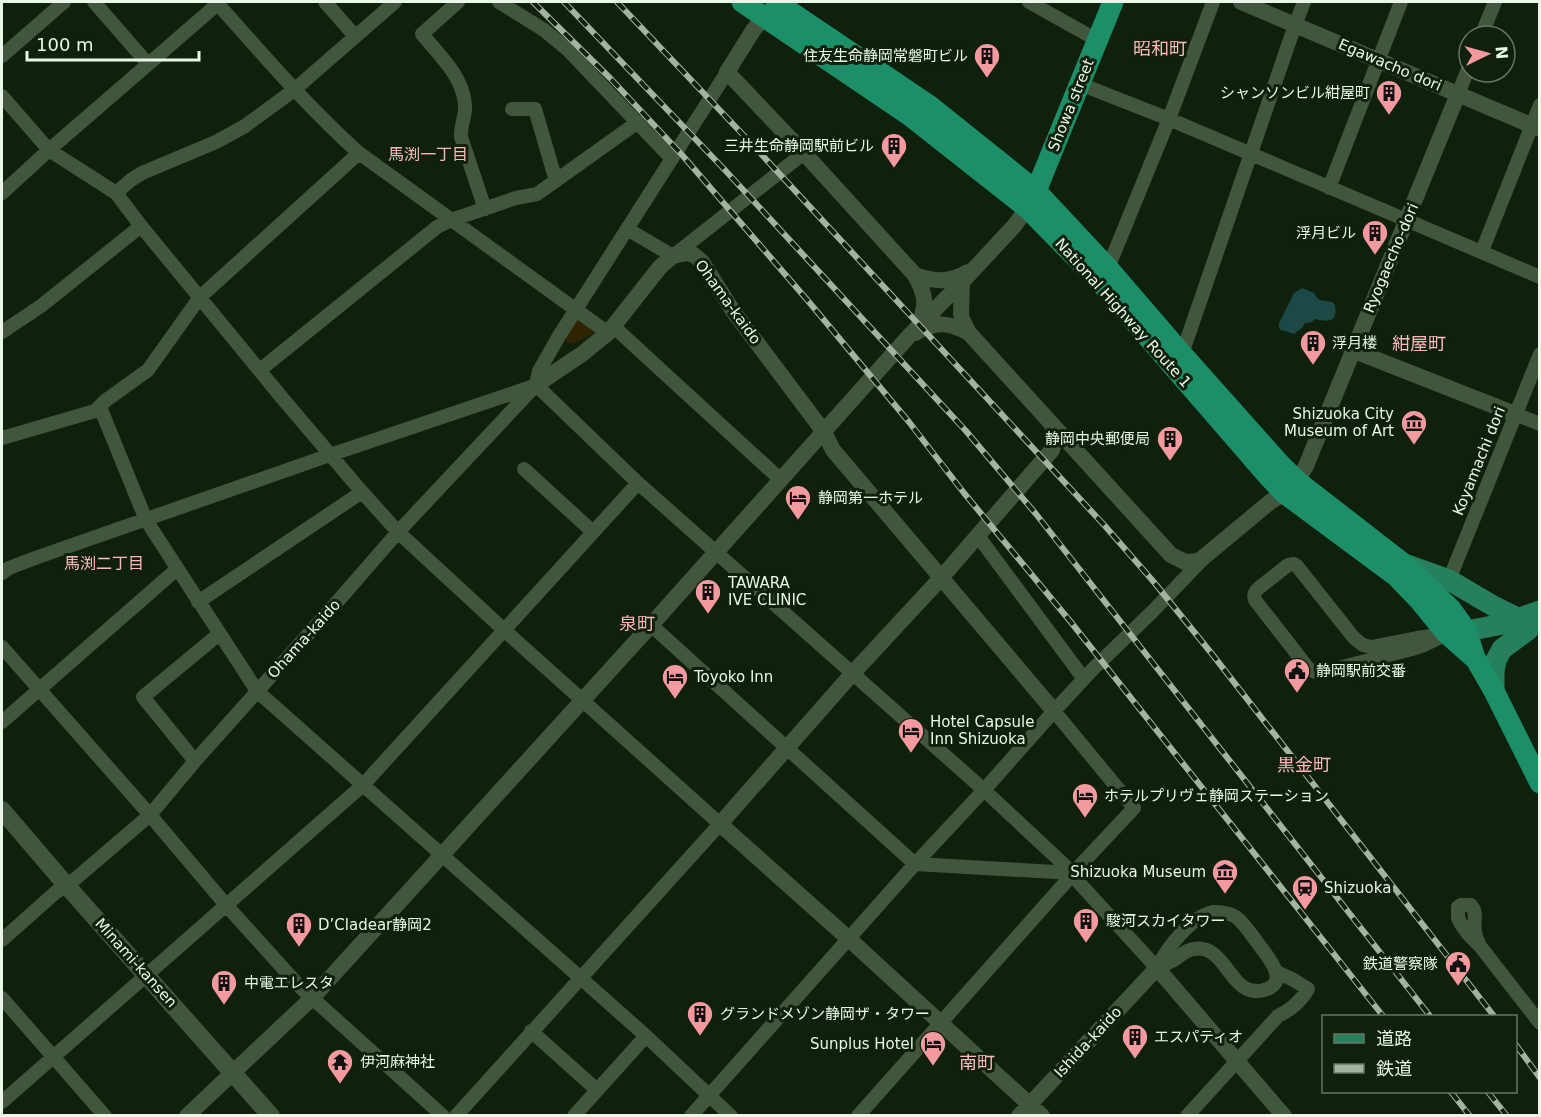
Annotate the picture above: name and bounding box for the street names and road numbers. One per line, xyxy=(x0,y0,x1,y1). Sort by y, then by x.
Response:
street label: Egawacho dori xyxy=(1336,35,1444,95)
street label: Showa street xyxy=(1044,56,1098,154)
street label: Ryogaecho-dori xyxy=(1360,201,1422,315)
street label: National Highway Route 1 xyxy=(1051,235,1195,391)
street label: Ohama-kaido xyxy=(691,256,765,348)
street label: Koyamachi dori xyxy=(1449,404,1509,518)
street label: Ohama-kaido xyxy=(264,596,344,682)
street label: Minami-kansen xyxy=(91,915,181,1011)
street label: Ishida-kaido xyxy=(1051,1003,1125,1081)

